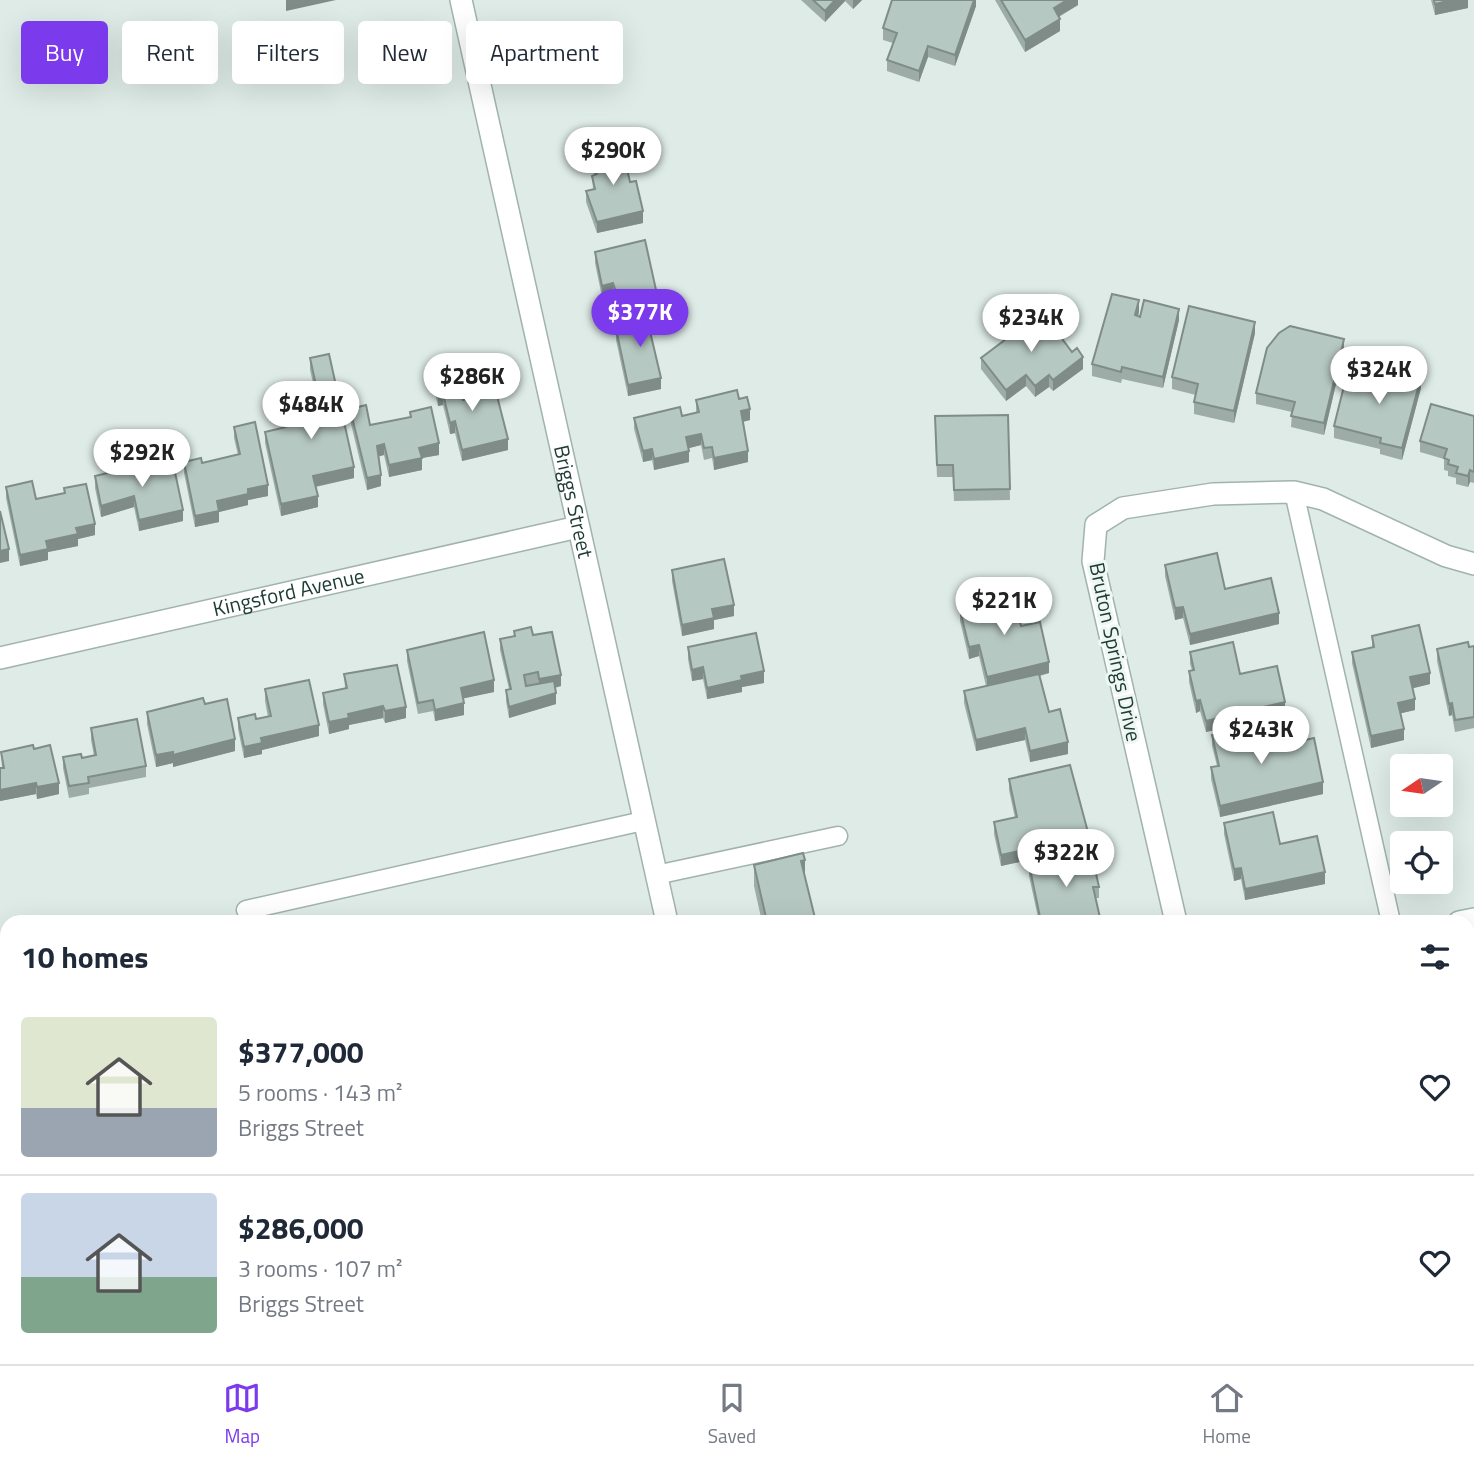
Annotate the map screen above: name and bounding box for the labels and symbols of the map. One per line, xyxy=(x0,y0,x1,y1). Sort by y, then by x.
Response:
pin: $290K xyxy=(564,128,662,187)
pin: $377K xyxy=(591,290,689,349)
pin: $234K xyxy=(982,294,1080,354)
pin: $324K xyxy=(1330,346,1428,406)
pin: $286K xyxy=(423,354,521,413)
pin: $484K xyxy=(262,382,360,441)
pin: $292K xyxy=(93,430,191,489)
street label: Briggs Street xyxy=(546,442,602,562)
street label: Kingsford Avenue xyxy=(209,559,367,624)
street label: Bruton Springs Drive xyxy=(1081,559,1151,744)
pin: $221K xyxy=(955,578,1053,637)
pin: $243K xyxy=(1212,706,1310,766)
north arrow xyxy=(1390,754,1452,817)
pin: $322K xyxy=(1017,830,1115,889)

